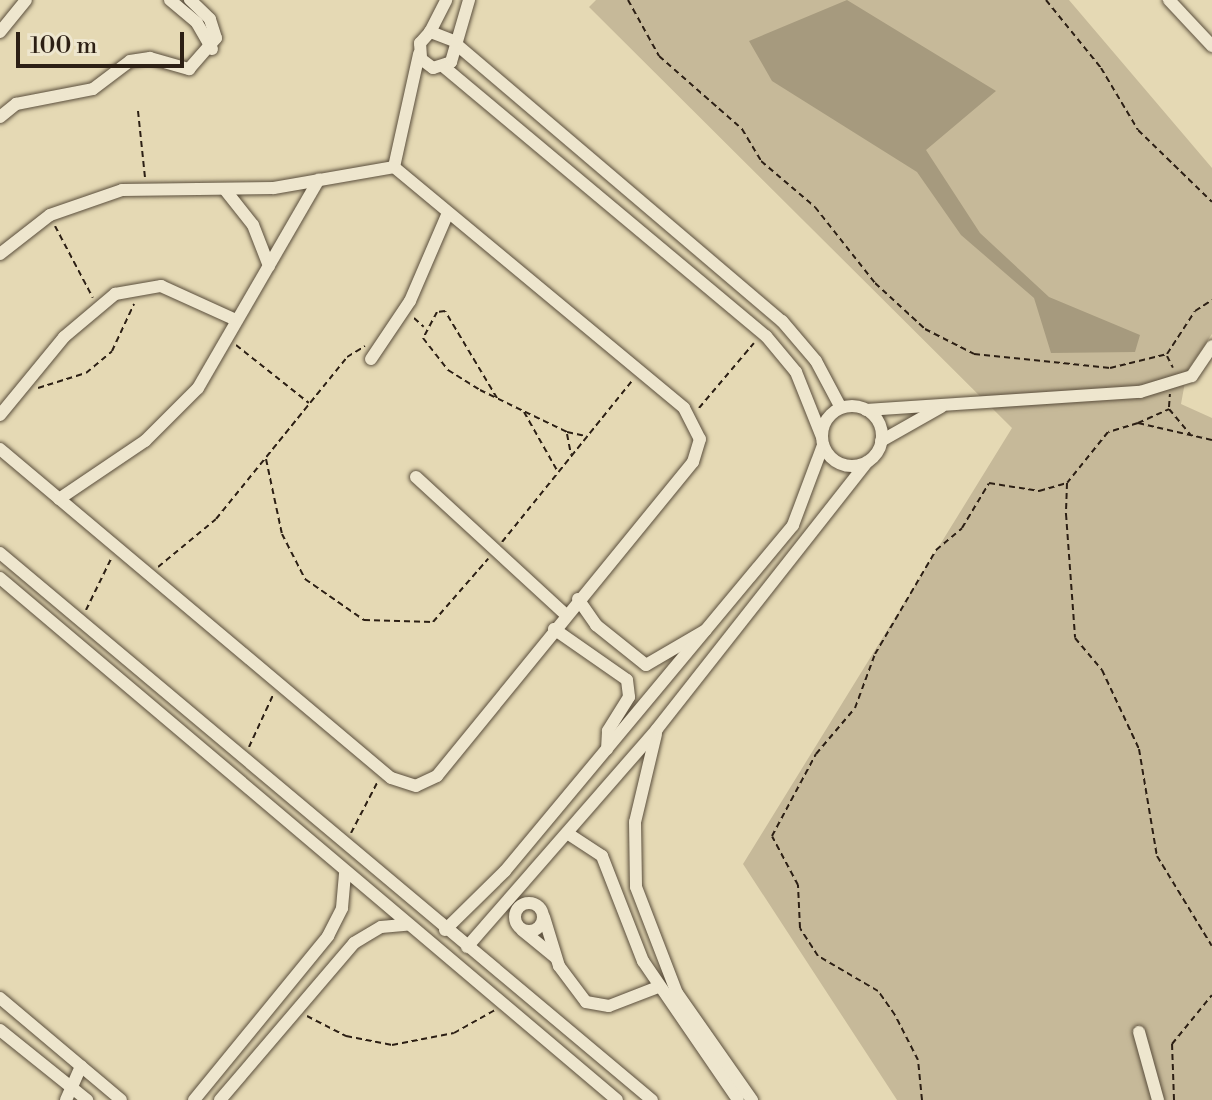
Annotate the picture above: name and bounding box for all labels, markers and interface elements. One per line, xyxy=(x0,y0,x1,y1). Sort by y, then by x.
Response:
scale bar xyxy=(20,16,188,66)
text: 100 m xyxy=(30,31,97,61)

